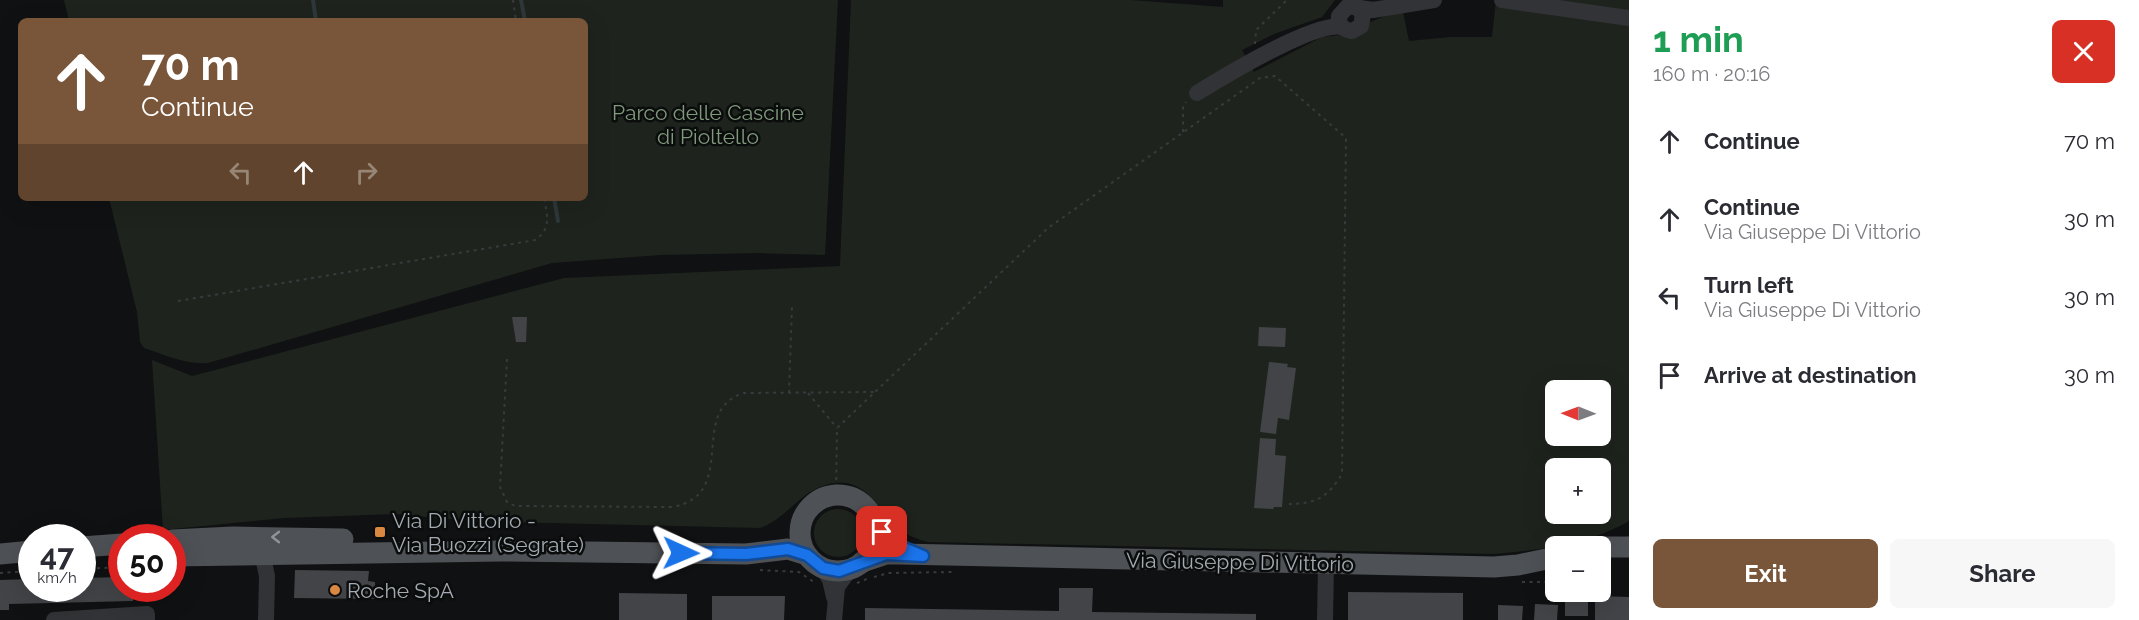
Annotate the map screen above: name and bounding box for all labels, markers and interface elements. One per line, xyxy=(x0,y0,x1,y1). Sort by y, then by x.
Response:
text: 1 min xyxy=(1653,18,1744,60)
button: close xyxy=(2052,20,2115,83)
text: 70 m xyxy=(141,41,240,90)
icon: ahead xyxy=(42,42,120,120)
text: 160 m · 20:16 xyxy=(1653,62,1770,86)
text: Continue xyxy=(141,91,254,122)
park label: Parco delle Cascine di Pioltello xyxy=(612,100,804,149)
icon: ahead xyxy=(1653,125,1686,158)
text: Continue xyxy=(1704,128,1800,154)
text: 70 m xyxy=(2064,128,2115,154)
icon: left xyxy=(224,156,257,189)
icon: ahead xyxy=(287,156,320,189)
icon: right xyxy=(350,156,383,189)
text: Continue xyxy=(1704,194,1800,220)
icon: ahead xyxy=(1653,203,1686,236)
text: 30 m xyxy=(2064,206,2115,232)
text: Via Giuseppe Di Vittorio xyxy=(1704,220,1921,244)
text: Turn left xyxy=(1704,272,1794,298)
icon: left xyxy=(1653,281,1686,314)
text: 30 m xyxy=(2064,284,2115,310)
text: Via Giuseppe Di Vittorio xyxy=(1704,298,1921,322)
icon: arrive xyxy=(1653,359,1686,392)
text: Arrive at destination xyxy=(1704,362,1917,388)
text: 30 m xyxy=(2064,362,2115,388)
north arrow xyxy=(1545,380,1611,446)
map controls xyxy=(1545,380,1611,602)
button: + xyxy=(1545,458,1611,524)
pin xyxy=(856,506,907,557)
place label: Via Di Vittorio - Via Buozzi (Segrate) xyxy=(392,508,584,557)
icon: arrive xyxy=(865,515,898,548)
position arrow xyxy=(649,521,713,585)
speed limit sign: 50 xyxy=(108,524,186,602)
marker: Via Di Vittorio - Via Buozzi (Segrate) xyxy=(373,525,387,539)
one-way arrow xyxy=(271,531,280,543)
button: − xyxy=(1545,536,1611,602)
text: 47 xyxy=(40,538,74,573)
button: Exit xyxy=(1653,539,1878,608)
button: Share xyxy=(1890,539,2115,608)
street label: Via Giuseppe Di Vittorio xyxy=(1126,548,1354,576)
text: km/h xyxy=(37,569,77,587)
place label: Roche SpA xyxy=(347,578,454,603)
marker: Roche SpA xyxy=(328,583,342,597)

